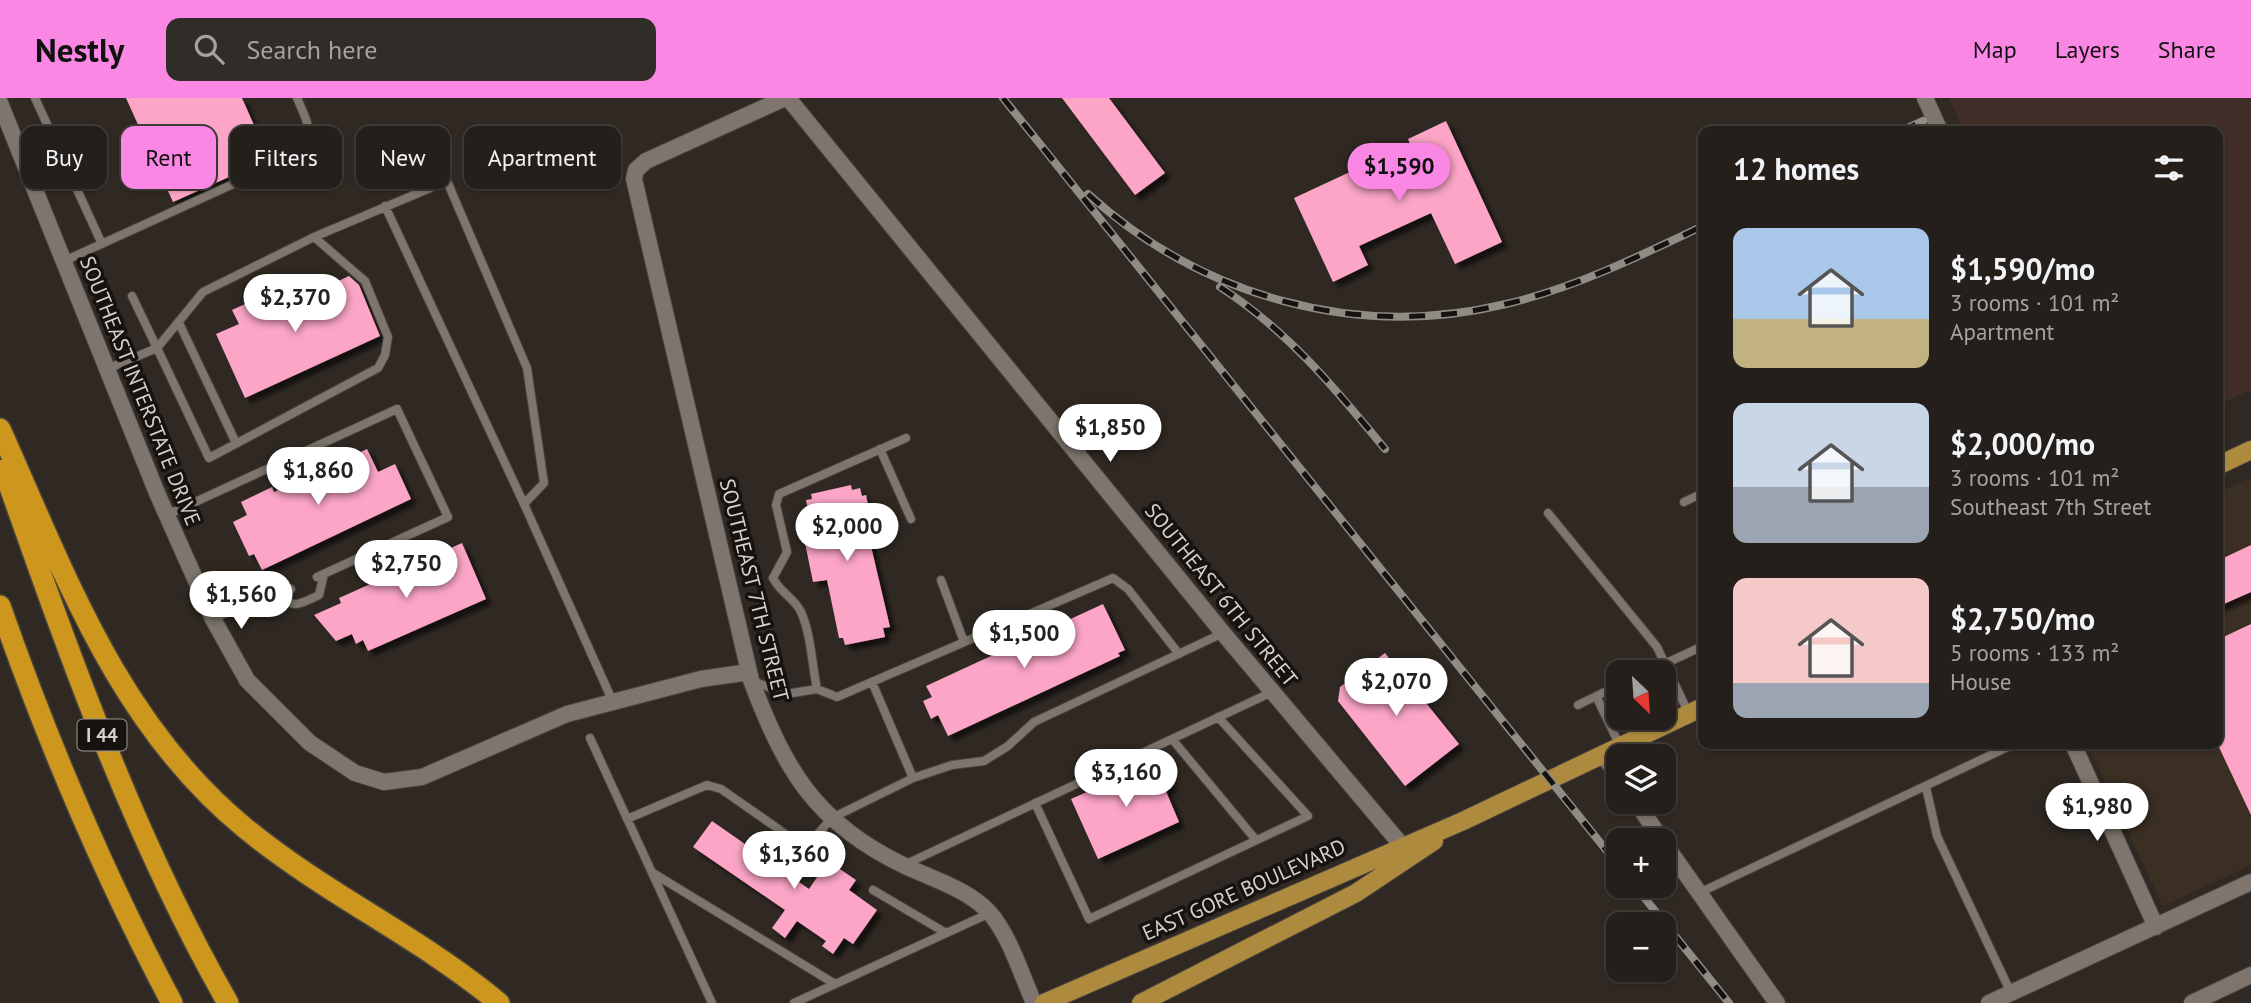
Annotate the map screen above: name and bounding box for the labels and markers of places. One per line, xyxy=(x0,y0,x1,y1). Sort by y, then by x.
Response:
pin: $1,590 xyxy=(1342,144,1456,203)
pin: $2,370 xyxy=(238,274,352,334)
pin: $1,850 xyxy=(1053,404,1167,464)
pin: $1,860 xyxy=(261,448,375,507)
pin: $2,000 xyxy=(790,504,904,563)
pin: $2,750 xyxy=(349,540,463,600)
pin: $1,560 xyxy=(184,572,298,631)
pin: $1,500 xyxy=(967,610,1081,670)
pin: $2,070 xyxy=(1339,658,1453,718)
pin: $3,160 xyxy=(1069,750,1183,809)
pin: $1,980 xyxy=(2040,784,2154,843)
pin: $1,360 xyxy=(737,832,851,891)

